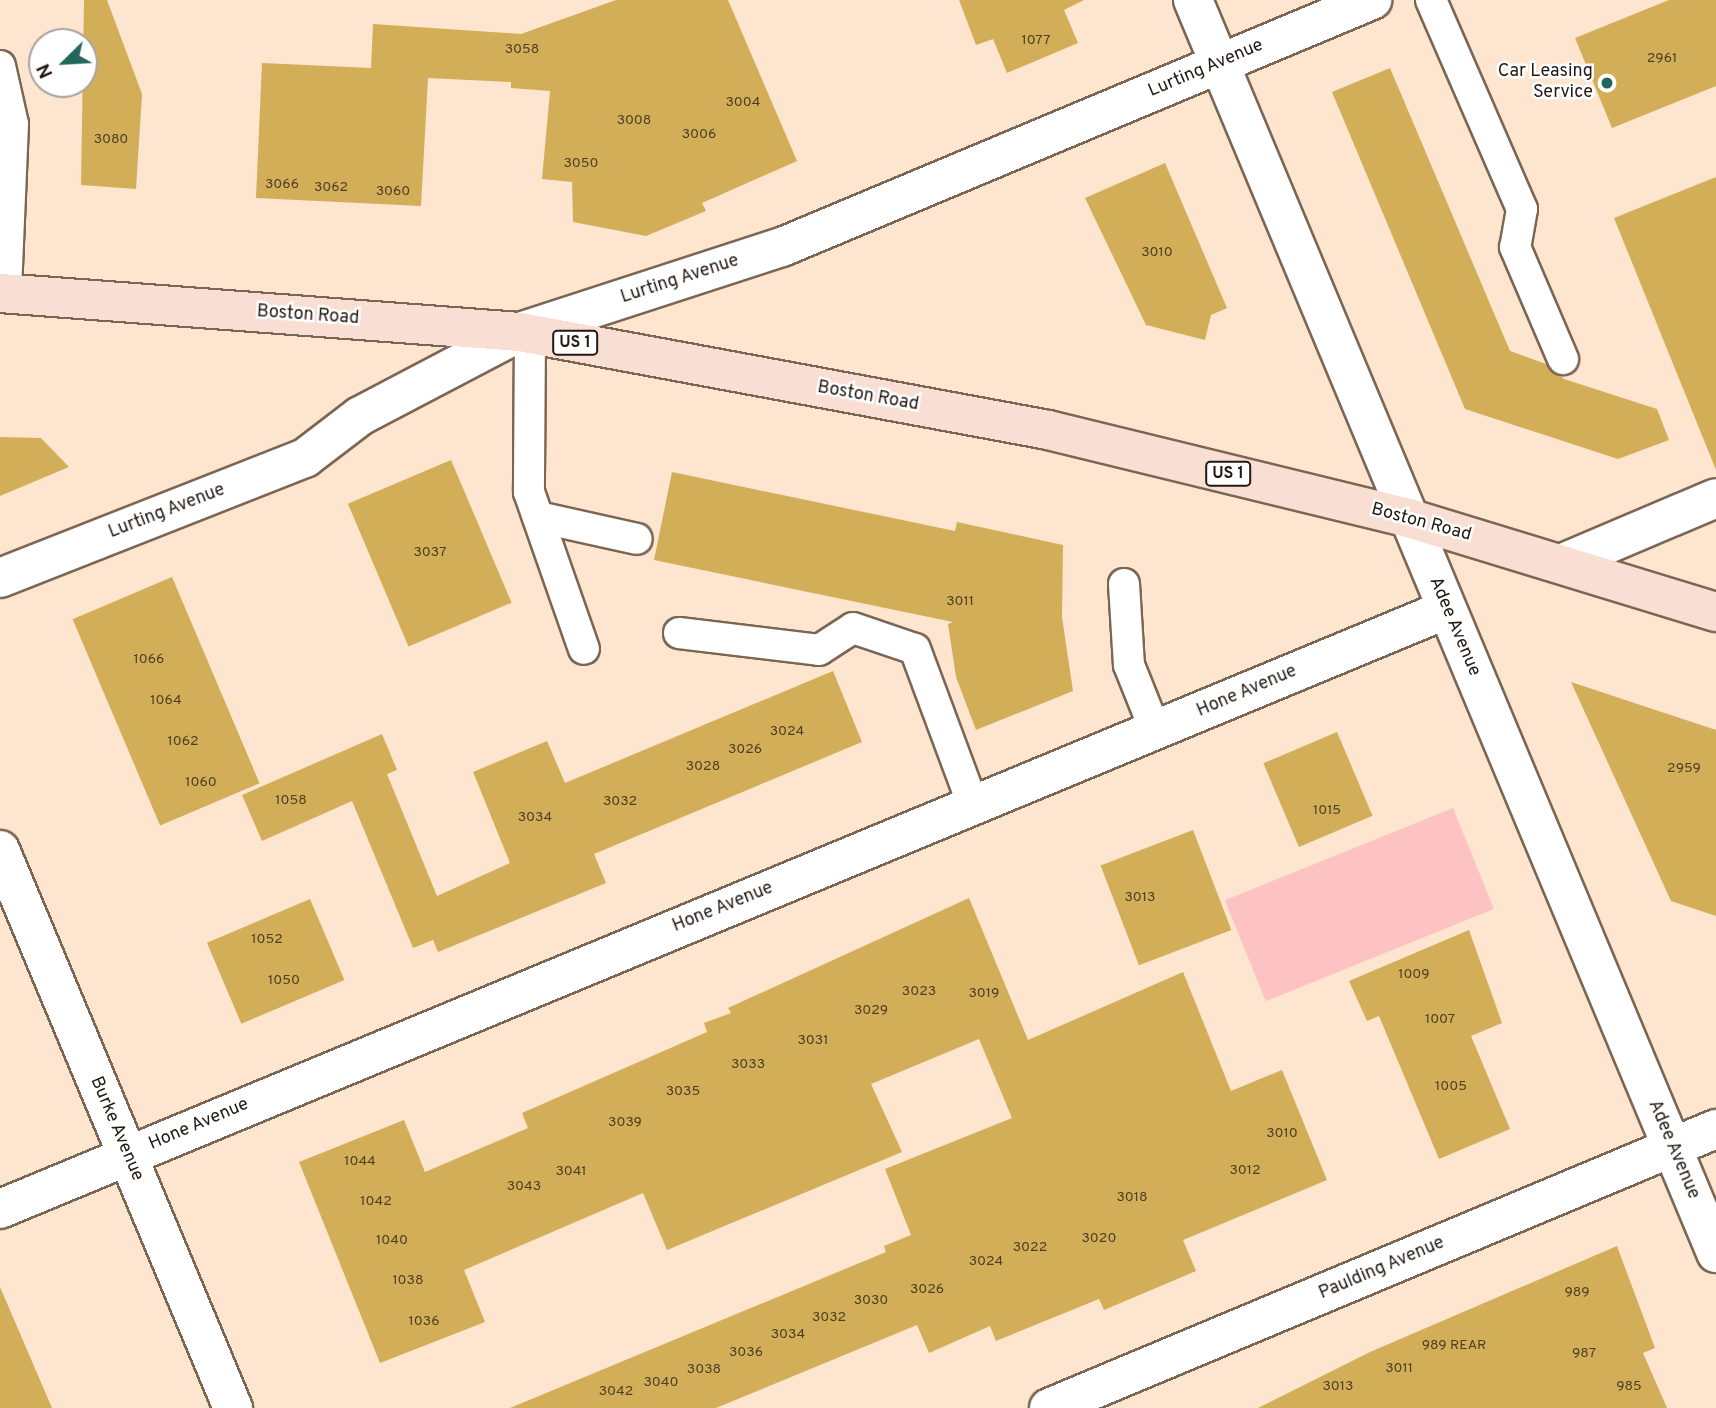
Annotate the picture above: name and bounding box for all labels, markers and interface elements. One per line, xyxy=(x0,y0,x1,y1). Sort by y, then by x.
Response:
north arrow xyxy=(28,28,98,98)
house number: 1077 xyxy=(1022,33,1050,49)
street label: Lurting Avenue xyxy=(1145,35,1267,103)
house number: 3058 xyxy=(505,42,539,58)
house number: 2961 xyxy=(1647,51,1677,67)
text: N xyxy=(32,60,59,82)
place label: Car Leasing Service xyxy=(1498,62,1593,104)
marker: Car Leasing Service xyxy=(1599,75,1615,91)
house number: 3004 xyxy=(726,95,760,111)
house number: 3008 xyxy=(617,113,651,129)
house number: 3006 xyxy=(682,127,716,143)
house number: 3080 xyxy=(94,132,128,148)
house number: 3050 xyxy=(564,156,598,172)
house number: 3066 xyxy=(265,177,299,193)
house number: 3062 xyxy=(314,180,348,196)
house number: 3060 xyxy=(376,184,410,200)
house number: 3010 xyxy=(1141,245,1173,261)
street label: Lurting Avenue xyxy=(618,251,742,309)
street label: Boston Road xyxy=(256,302,360,330)
road number: US 1 xyxy=(550,330,600,356)
street label: Boston Road xyxy=(816,377,920,417)
road number: US 1 xyxy=(1204,461,1252,486)
street label: Lurting Avenue xyxy=(105,480,229,544)
street label: Boston Road xyxy=(1369,499,1473,547)
house number: 3037 xyxy=(414,545,446,561)
street label: Adee Avenue xyxy=(1423,574,1485,680)
house number: 3011 xyxy=(946,594,974,610)
house number: 1066 xyxy=(134,652,164,668)
street label: Hone Avenue xyxy=(1193,661,1301,723)
house number: 1064 xyxy=(150,693,182,709)
house number: 3024 xyxy=(770,724,804,740)
house number: 1062 xyxy=(167,734,199,750)
house number: 3026 xyxy=(728,742,762,758)
house number: 3028 xyxy=(686,759,720,775)
house number: 2959 xyxy=(1667,761,1701,777)
house number: 1060 xyxy=(185,775,217,791)
house number: 1058 xyxy=(275,793,307,809)
house number: 3032 xyxy=(603,794,637,810)
house number: 1015 xyxy=(1313,803,1341,819)
house number: 3034 xyxy=(518,810,552,826)
street label: Hone Avenue xyxy=(669,878,777,938)
house number: 3013 xyxy=(1125,890,1155,906)
house number: 1052 xyxy=(251,932,283,948)
house number: 1009 xyxy=(1398,967,1430,983)
house number: 1050 xyxy=(268,973,300,989)
house number: 3023 xyxy=(902,984,936,1000)
house number: 3019 xyxy=(969,986,999,1002)
house number: 3029 xyxy=(854,1003,888,1019)
house number: 1007 xyxy=(1425,1012,1455,1028)
house number: 3031 xyxy=(798,1033,828,1049)
house number: 3033 xyxy=(731,1057,765,1073)
street label: Burke Avenue xyxy=(84,1073,148,1185)
house number: 1005 xyxy=(1435,1079,1467,1095)
house number: 3035 xyxy=(666,1084,700,1100)
street label: Hone Avenue xyxy=(145,1094,253,1156)
street label: Adee Avenue xyxy=(1642,1097,1704,1203)
house number: 3039 xyxy=(608,1115,642,1131)
house number: 3010 xyxy=(1266,1126,1298,1142)
house number: 1044 xyxy=(344,1154,376,1170)
house number: 3012 xyxy=(1229,1163,1261,1179)
house number: 3041 xyxy=(555,1164,587,1180)
house number: 3043 xyxy=(507,1179,541,1195)
house number: 3018 xyxy=(1116,1190,1148,1206)
house number: 1042 xyxy=(360,1194,392,1210)
house number: 3020 xyxy=(1082,1231,1116,1247)
house number: 1040 xyxy=(376,1233,408,1249)
street label: Paulding Avenue xyxy=(1316,1233,1448,1305)
house number: 3022 xyxy=(1013,1240,1047,1256)
house number: 3024 xyxy=(969,1254,1003,1270)
house number: 1038 xyxy=(392,1273,424,1289)
house number: 3026 xyxy=(910,1282,944,1298)
house number: 989 xyxy=(1565,1285,1589,1301)
house number: 3030 xyxy=(854,1293,888,1309)
house number: 3032 xyxy=(812,1310,846,1326)
house number: 1036 xyxy=(409,1314,439,1330)
house number: 3034 xyxy=(771,1327,805,1343)
house number: 989 REAR xyxy=(1422,1338,1486,1354)
house number: 3036 xyxy=(729,1345,763,1361)
house number: 987 xyxy=(1572,1346,1596,1362)
house number: 3011 xyxy=(1385,1361,1413,1377)
house number: 3038 xyxy=(687,1362,721,1378)
house number: 3040 xyxy=(644,1375,678,1391)
house number: 3013 xyxy=(1323,1379,1353,1395)
house number: 985 xyxy=(1616,1379,1642,1395)
house number: 3042 xyxy=(599,1384,633,1400)

